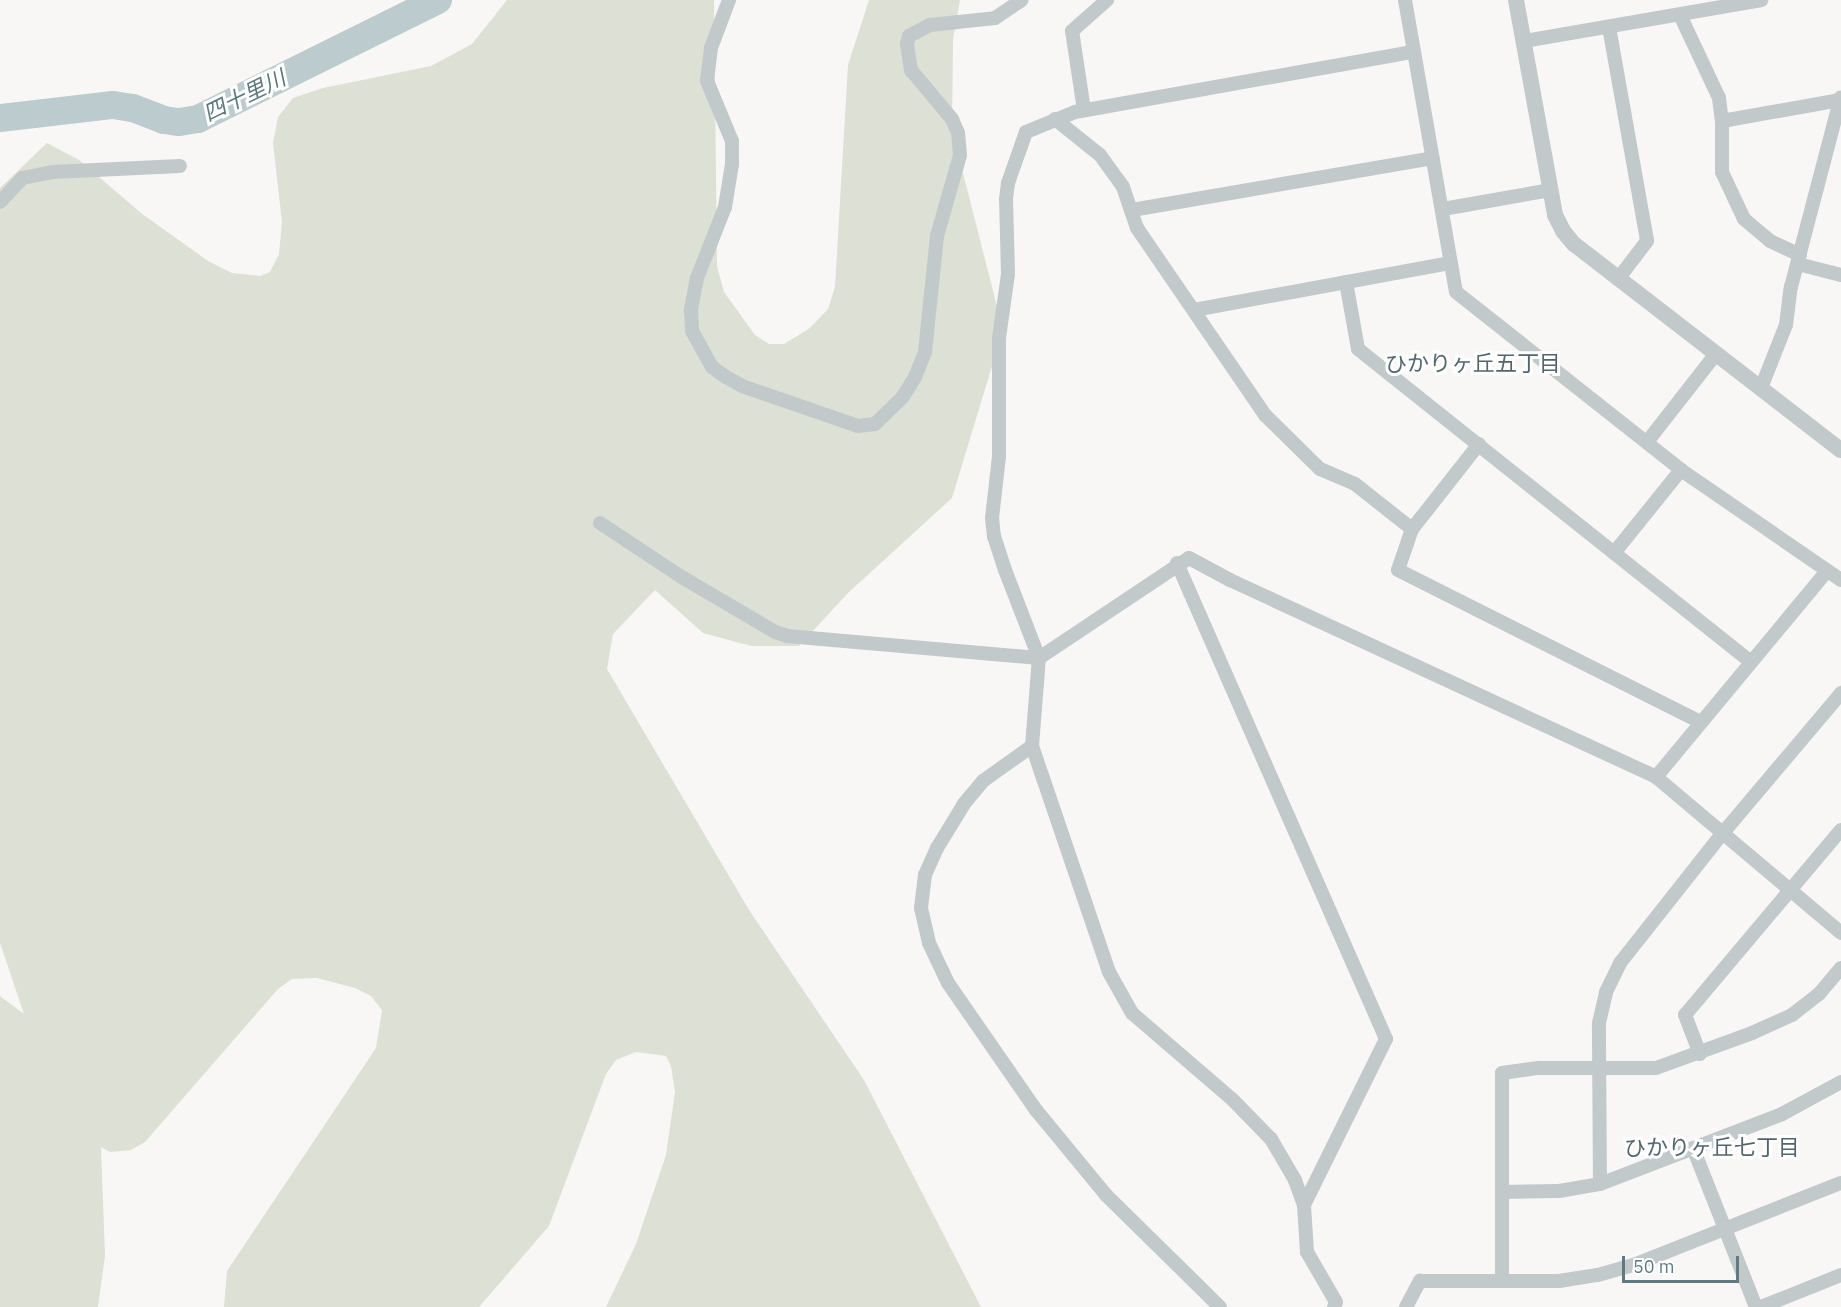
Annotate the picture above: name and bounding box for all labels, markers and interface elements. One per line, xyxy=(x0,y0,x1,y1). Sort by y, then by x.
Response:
water label: 四十里川 xyxy=(199,64,289,126)
district label: ひかりヶ丘五丁目 xyxy=(1385,350,1561,376)
district label: ひかりヶ丘七丁目 xyxy=(1624,1134,1800,1160)
scale bar xyxy=(1625,1244,1742,1282)
text: 50 m xyxy=(1633,1255,1675,1278)

